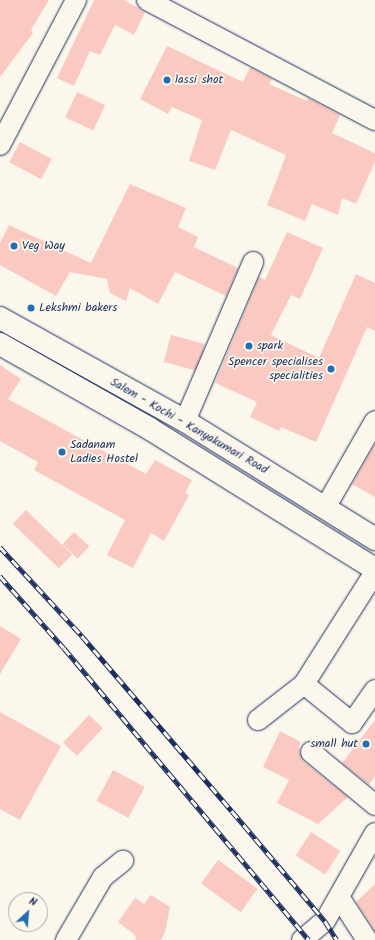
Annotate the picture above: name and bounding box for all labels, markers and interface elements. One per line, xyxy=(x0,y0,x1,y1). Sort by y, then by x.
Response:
place label: lassi shot xyxy=(175,73,223,87)
marker: lassi shot xyxy=(162,75,172,85)
place label: Veg Way xyxy=(22,239,65,253)
marker: Veg Way xyxy=(9,241,19,251)
place label: Lekshmi bakers xyxy=(39,301,117,315)
marker: Lekshmi bakers xyxy=(26,303,36,313)
place label: spark xyxy=(257,339,283,353)
marker: spark xyxy=(244,341,254,351)
place label: Spencer specialises specialities xyxy=(228,355,323,383)
marker: Spencer specialises specialities xyxy=(326,364,336,374)
street label: Salem - Kochi - Kanyakumari Road xyxy=(107,375,271,477)
place label: Sadanam Ladies Hostel xyxy=(70,438,138,466)
marker: Sadanam Ladies Hostel xyxy=(57,447,67,457)
place label: small hut xyxy=(310,737,358,751)
marker: small hut xyxy=(361,739,371,749)
north arrow xyxy=(8,892,48,932)
text: N xyxy=(26,892,40,912)

